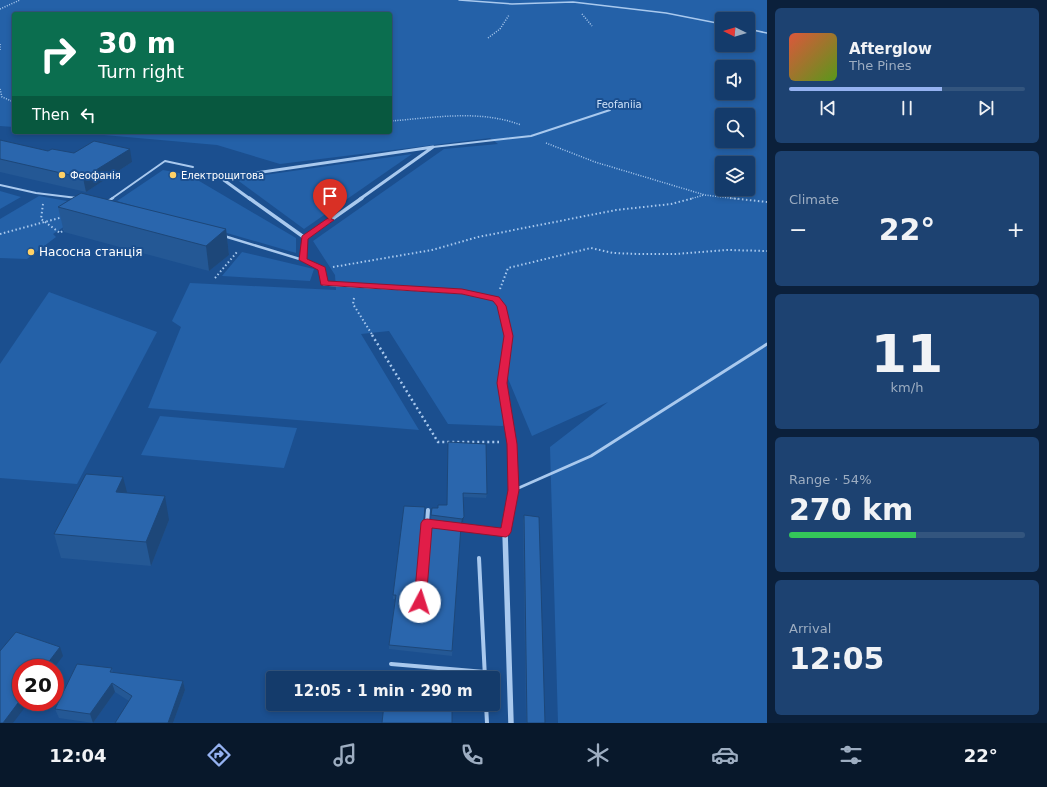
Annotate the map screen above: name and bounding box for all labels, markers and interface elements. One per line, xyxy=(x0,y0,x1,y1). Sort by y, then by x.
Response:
north arrow xyxy=(715,12,755,52)
map controls xyxy=(715,12,755,196)
text: 30 m xyxy=(98,27,176,60)
icon: right xyxy=(32,28,84,80)
text: Afterglow xyxy=(849,40,932,58)
text: The Pines xyxy=(849,58,912,73)
button: sound xyxy=(715,60,755,100)
text: Turn right xyxy=(98,61,184,82)
icon: previous xyxy=(817,97,839,119)
icon: pause xyxy=(896,97,918,119)
icon: next xyxy=(975,97,997,119)
park label: Feofaniia xyxy=(596,99,642,110)
icon: left xyxy=(77,104,99,126)
text: Then xyxy=(32,106,69,124)
button: search xyxy=(715,108,755,148)
button: layers xyxy=(715,156,755,196)
marker: Феофанія xyxy=(57,170,67,180)
place label: Феофанія xyxy=(70,170,121,181)
marker: Електрощитова xyxy=(168,170,178,180)
place label: Електрощитова xyxy=(181,170,264,181)
pin xyxy=(313,179,347,220)
icon: arrive xyxy=(319,185,341,207)
text: Climate xyxy=(789,192,839,207)
text: 22° xyxy=(879,212,935,247)
text: − xyxy=(789,217,807,242)
text: + xyxy=(1007,217,1025,242)
place label: Насосна станція xyxy=(39,245,142,259)
marker: Насосна станція xyxy=(26,247,36,257)
text: 11 xyxy=(871,324,943,384)
text: km/h xyxy=(891,380,923,395)
text: Range · 54% xyxy=(789,472,872,487)
text: 270 km xyxy=(789,492,913,527)
position arrow xyxy=(399,581,441,623)
text: Arrival xyxy=(789,621,831,636)
text: 12:05 xyxy=(789,641,885,676)
speed limit sign: 20 xyxy=(12,659,64,711)
text: 12:05 · 1 min · 290 m xyxy=(293,682,473,700)
icon: directions xyxy=(205,741,233,769)
icon: music xyxy=(331,741,359,769)
icon: phone xyxy=(458,741,486,769)
icon: climate xyxy=(584,741,612,769)
icon: car xyxy=(711,741,739,769)
icon: filters xyxy=(837,741,865,769)
text: 12:04 xyxy=(49,745,107,766)
text: 22° xyxy=(964,745,998,766)

